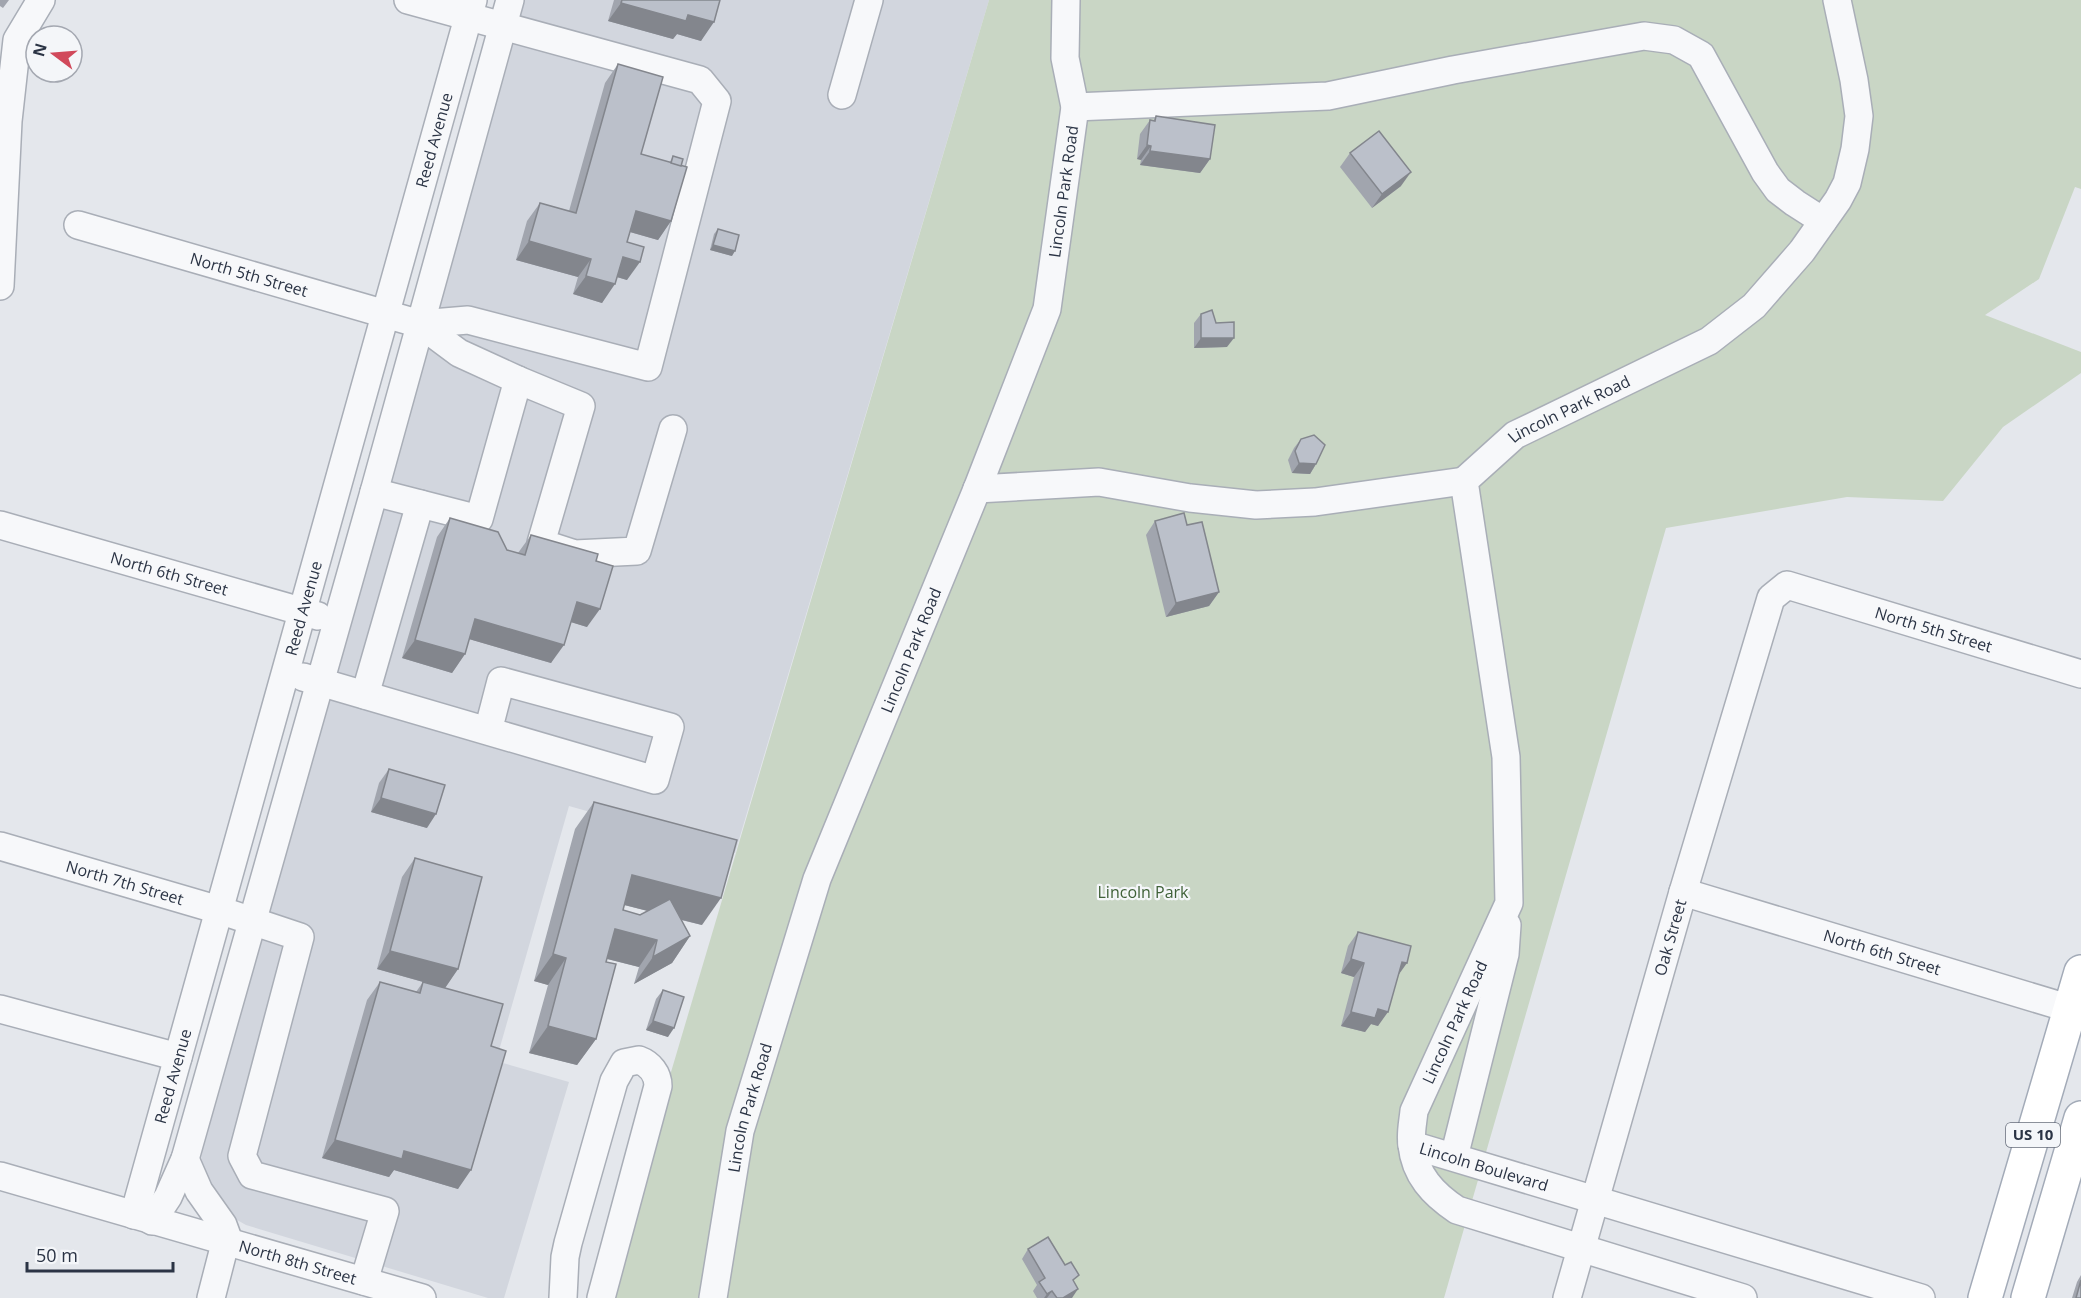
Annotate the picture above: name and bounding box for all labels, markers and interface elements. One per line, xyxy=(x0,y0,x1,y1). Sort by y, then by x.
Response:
north arrow xyxy=(24,24,84,84)
text: N xyxy=(27,41,52,59)
street label: Reed Avenue xyxy=(410,90,458,190)
street label: Lincoln Park Road xyxy=(1043,124,1083,259)
street label: North 5th Street xyxy=(188,247,311,302)
street label: Lincoln Park Road xyxy=(1503,370,1634,448)
street label: North 6th Street xyxy=(108,546,231,601)
street label: Reed Avenue xyxy=(280,558,327,658)
street label: Lincoln Park Road xyxy=(875,584,946,716)
street label: North 5th Street xyxy=(1872,601,1995,658)
street label: North 7th Street xyxy=(63,855,186,910)
park label: Lincoln Park xyxy=(1098,881,1189,903)
street label: Oak Street xyxy=(1649,896,1691,978)
street label: North 6th Street xyxy=(1821,924,1944,980)
street label: Lincoln Park Road xyxy=(1417,957,1492,1087)
street label: Reed Avenue xyxy=(149,1026,196,1126)
street label: Lincoln Park Road xyxy=(722,1040,777,1174)
road number: US 10 xyxy=(2006,1123,2060,1147)
street label: Lincoln Boulevard xyxy=(1417,1137,1551,1196)
scale bar xyxy=(27,1235,172,1273)
street label: North 8th Street xyxy=(236,1235,359,1290)
text: 50 m xyxy=(36,1243,78,1267)

